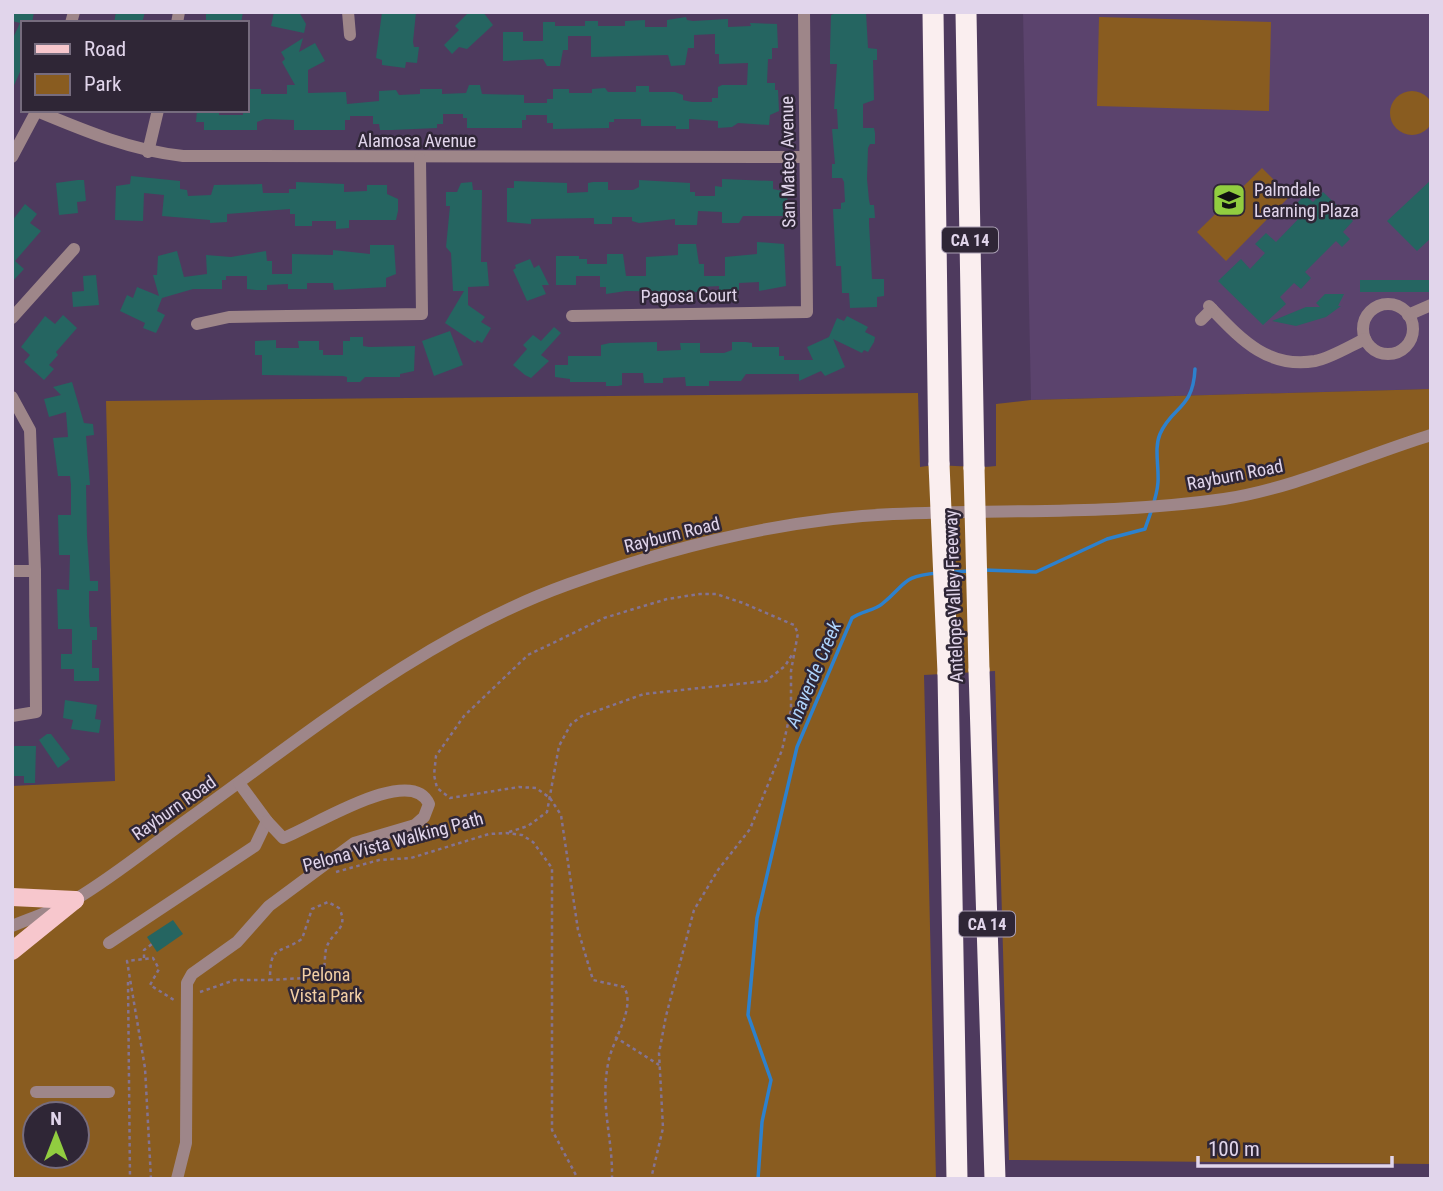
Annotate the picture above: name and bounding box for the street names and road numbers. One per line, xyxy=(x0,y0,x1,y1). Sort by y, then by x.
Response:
street label: San Mateo Avenue xyxy=(776,96,799,228)
street label: Alamosa Avenue xyxy=(358,130,476,151)
road number: CA 14 xyxy=(942,228,998,252)
street label: Pagosa Court xyxy=(641,284,737,307)
street label: Rayburn Road xyxy=(1185,455,1285,494)
street label: Antelope Valley Freeway xyxy=(940,509,967,682)
street label: Rayburn Road xyxy=(622,513,722,557)
street label: Rayburn Road xyxy=(128,771,220,844)
street label: Pelona Vista Walking Path xyxy=(300,807,485,876)
road number: CA 14 xyxy=(959,912,1015,936)

